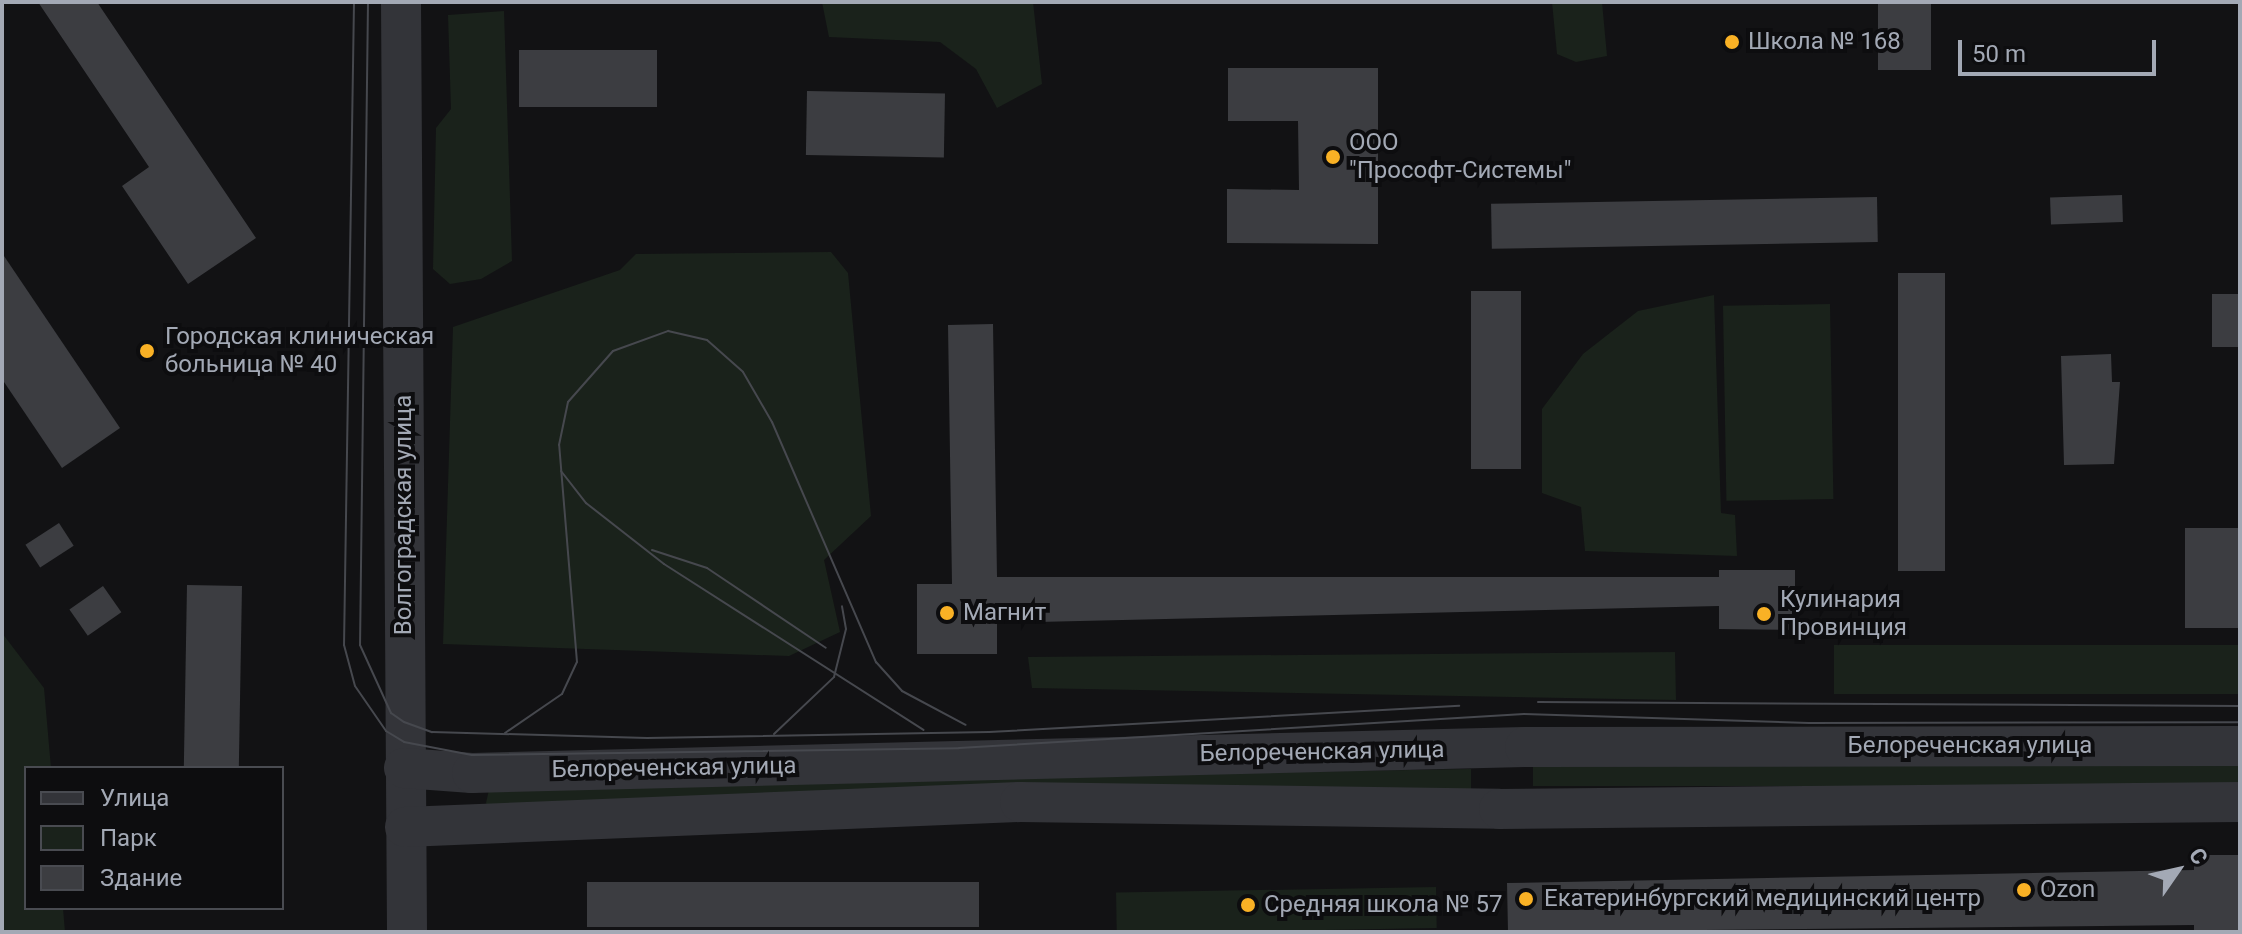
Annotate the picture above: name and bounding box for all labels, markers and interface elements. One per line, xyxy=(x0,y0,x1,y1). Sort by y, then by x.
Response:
scale bar xyxy=(1962,24,2160,74)
place label: Школа № 168 xyxy=(1748,28,1901,56)
marker: Школа № 168 xyxy=(1723,33,1741,51)
text: 50 m xyxy=(1972,40,2026,68)
place label: ООО "Прософт-Системы" xyxy=(1349,129,1571,185)
marker: ООО "Прософт-Системы" xyxy=(1324,148,1342,166)
place label: Городская клиническая больница № 40 xyxy=(165,323,434,379)
marker: Городская клиническая больница № 40 xyxy=(136,340,158,362)
street label: Волгоградская улица xyxy=(390,395,418,635)
place label: Кулинария Провинция xyxy=(1780,586,1907,642)
place label: Магнит xyxy=(963,599,1046,627)
marker: Магнит xyxy=(938,604,956,622)
marker: Кулинария Провинция xyxy=(1755,605,1773,623)
street label: Белореченская улица xyxy=(1848,732,2092,760)
street label: Белореченская улица xyxy=(1199,735,1445,769)
street label: Белореченская улица xyxy=(551,751,797,785)
legend xyxy=(24,766,284,910)
text: Улица xyxy=(100,784,169,812)
text: Парк xyxy=(100,824,157,852)
north arrow xyxy=(2138,830,2218,910)
text: С xyxy=(2184,843,2213,869)
text: Здание xyxy=(100,864,182,892)
place label: Ozon xyxy=(2040,876,2095,904)
marker: Ozon xyxy=(2015,881,2033,899)
place label: Екатеринбургский медицинский центр xyxy=(1544,885,1981,913)
marker: Екатеринбургский медицинский центр xyxy=(1515,888,1537,910)
place label: Средняя школа № 57 xyxy=(1264,891,1503,919)
marker: Средняя школа № 57 xyxy=(1239,896,1257,914)

